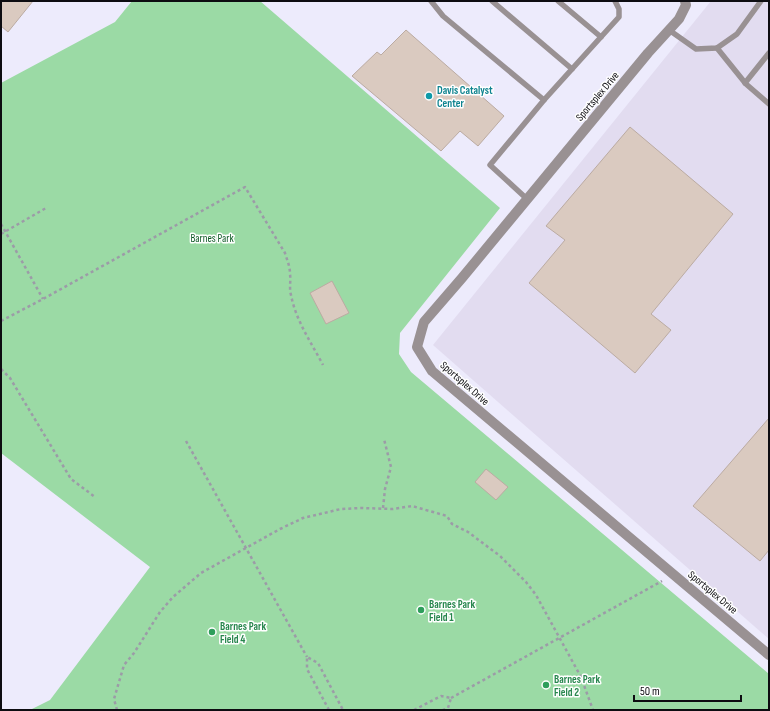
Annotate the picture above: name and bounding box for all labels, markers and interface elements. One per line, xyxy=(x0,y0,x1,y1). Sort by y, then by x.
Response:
street label: Sportsplex Drive xyxy=(573,69,622,124)
place label: Davis Catalyst Center xyxy=(437,84,493,110)
marker: Davis Catalyst Center xyxy=(424,91,434,101)
park label: Barnes Park xyxy=(190,232,234,245)
street label: Sportsplex Drive xyxy=(438,359,492,408)
street label: Sportsplex Drive xyxy=(685,568,740,617)
place label: Barnes Park Field 1 xyxy=(429,598,475,624)
marker: Barnes Park Field 1 xyxy=(416,605,426,615)
place label: Barnes Park Field 4 xyxy=(220,620,266,646)
marker: Barnes Park Field 4 xyxy=(207,627,217,637)
place label: Barnes Park Field 2 xyxy=(554,673,600,699)
scale bar xyxy=(634,677,741,703)
marker: Barnes Park Field 2 xyxy=(541,680,551,690)
text: 50 m xyxy=(640,684,660,699)

